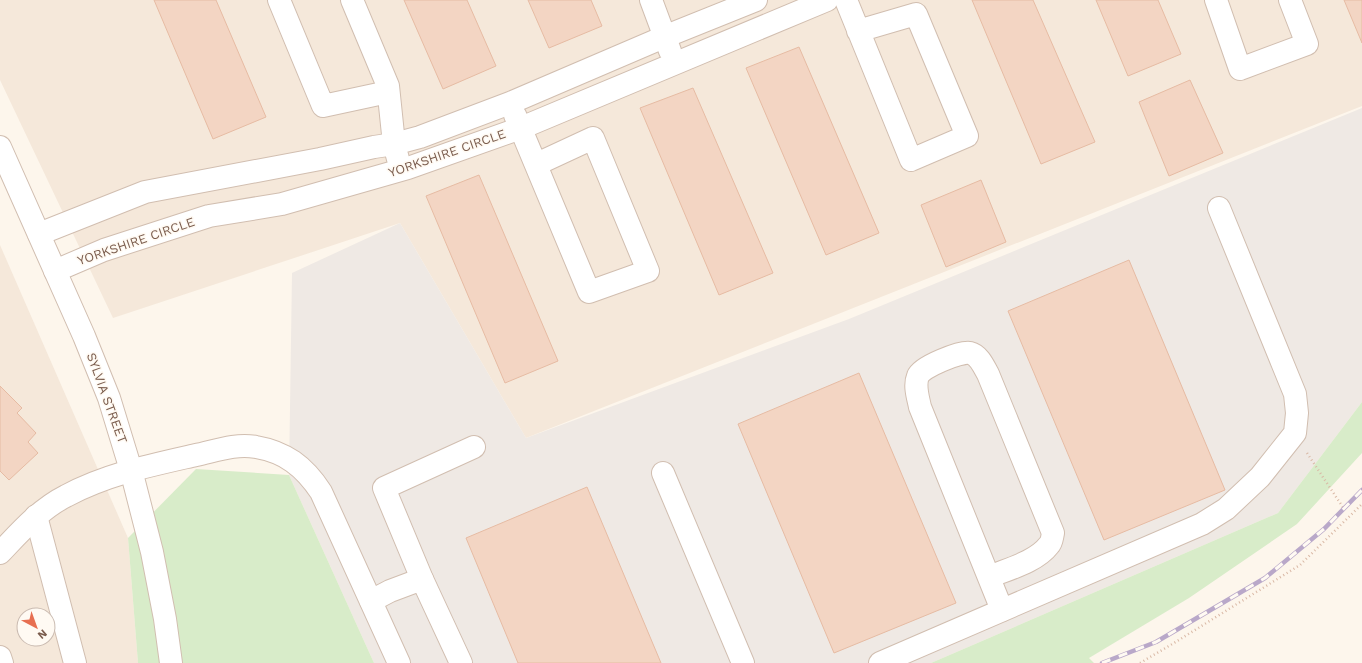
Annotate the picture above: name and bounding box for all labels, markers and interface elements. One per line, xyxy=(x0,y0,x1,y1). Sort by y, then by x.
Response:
street label: YORKSHIRE CIRCLE xyxy=(386,126,508,180)
street label: YORKSHIRE CIRCLE xyxy=(75,214,197,268)
street label: SYLVIA STREET xyxy=(84,351,130,446)
north arrow xyxy=(16,607,56,647)
text: N xyxy=(35,627,50,642)

